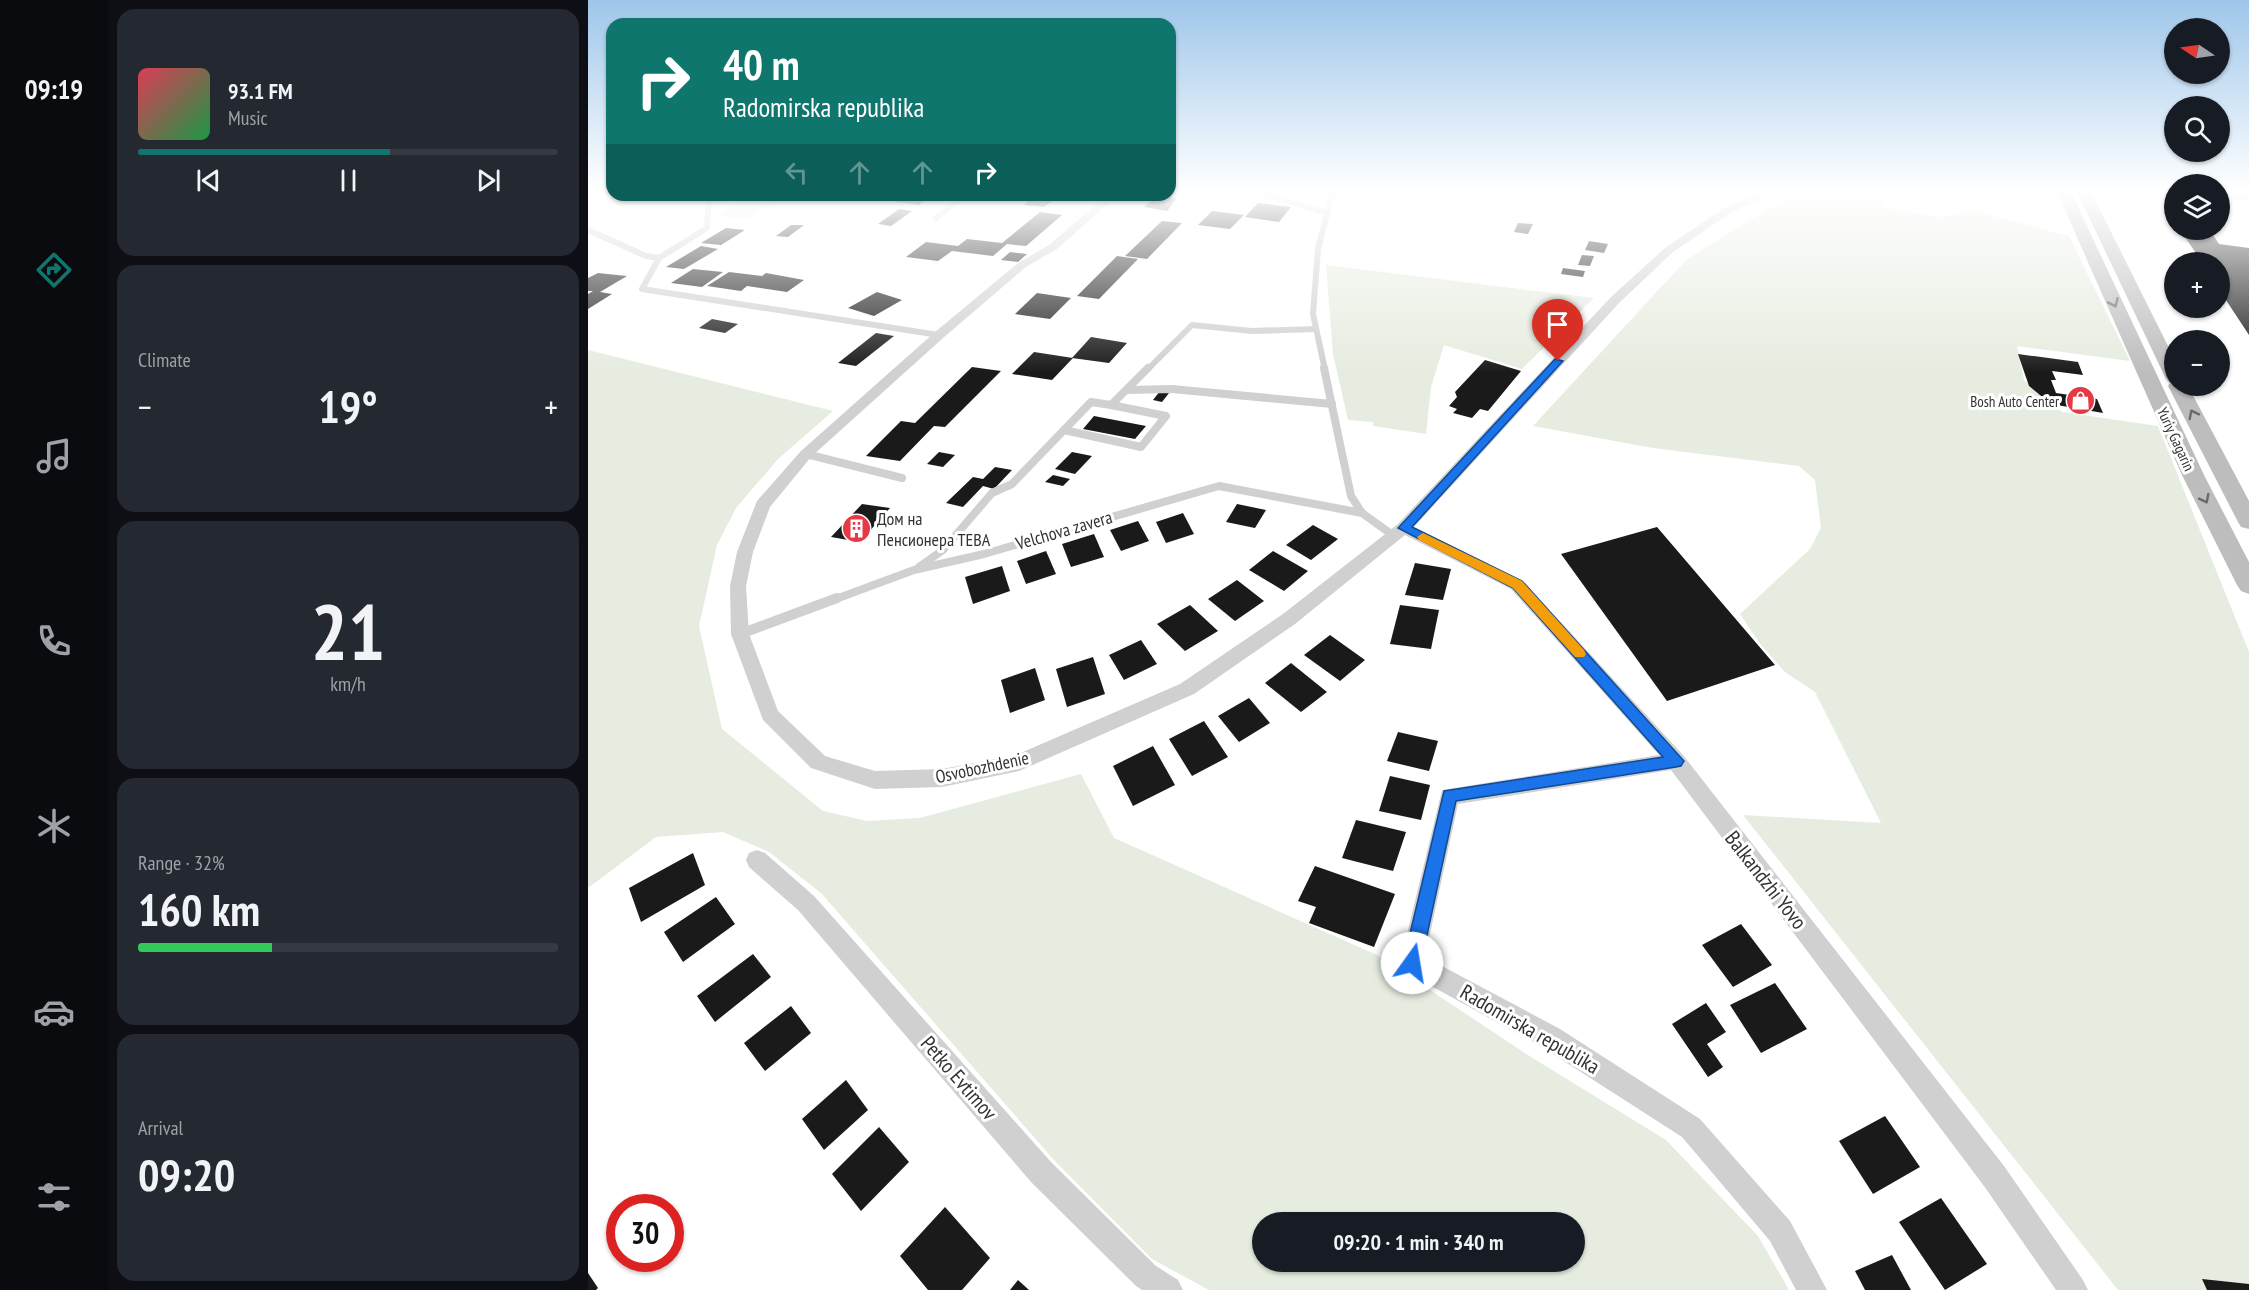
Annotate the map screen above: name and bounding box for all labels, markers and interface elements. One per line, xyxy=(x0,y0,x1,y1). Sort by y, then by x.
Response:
north arrow xyxy=(2164,18,2230,84)
map controls xyxy=(2164,18,2230,396)
text: 40 m xyxy=(723,37,800,92)
icon: right xyxy=(624,42,702,120)
text: 09:19 xyxy=(25,72,83,106)
text: 93.1 FM xyxy=(228,77,293,105)
text: Radomirska republika xyxy=(723,90,924,124)
button: search xyxy=(2164,96,2230,162)
text: Music xyxy=(228,105,268,131)
icon: left xyxy=(780,156,813,189)
icon: ahead xyxy=(843,156,876,189)
icon: ahead xyxy=(906,156,939,189)
icon: right xyxy=(969,156,1002,189)
icon: previous xyxy=(192,164,225,197)
icon: pause xyxy=(332,164,365,197)
icon: next xyxy=(472,164,505,197)
button: layers xyxy=(2164,174,2230,240)
icon: directions xyxy=(33,249,75,291)
button: + xyxy=(2164,252,2230,318)
one-way arrow xyxy=(2107,296,2119,307)
pin xyxy=(1532,299,1583,361)
icon: arrive xyxy=(1541,308,1574,341)
button: − xyxy=(2164,330,2230,396)
text: Climate xyxy=(138,347,191,373)
text: 19° xyxy=(318,377,378,435)
text: − xyxy=(138,385,152,428)
text: + xyxy=(544,385,558,428)
shop icon: Bosh Auto Center xyxy=(2064,385,2096,417)
place label: Bosh Auto Center xyxy=(1970,392,2060,411)
street label: Yuriy Gagarin xyxy=(2153,404,2199,474)
one-way arrow xyxy=(2189,410,2200,421)
icon: music xyxy=(33,435,75,477)
one-way arrow xyxy=(2198,492,2209,503)
street label: Velchova zavera xyxy=(1012,505,1115,555)
place label: Дом на Пенсионера ТЕВА xyxy=(877,507,991,551)
building icon: Дом на Пенсионера ТЕВА xyxy=(840,512,872,544)
text: 21 xyxy=(311,581,385,682)
icon: phone xyxy=(33,620,75,662)
text: km/h xyxy=(330,671,366,697)
street label: Osvobozhdenie xyxy=(933,746,1031,788)
icon: climate xyxy=(33,805,75,847)
street label: Balkandzhi Yovo xyxy=(1719,825,1813,935)
text: Range · 32% xyxy=(138,850,225,876)
text: 160 km xyxy=(138,880,260,938)
position arrow xyxy=(1380,931,1444,995)
street label: Radomirska republika xyxy=(1455,978,1605,1080)
icon: car xyxy=(33,991,75,1033)
street label: Petko Evtimov xyxy=(915,1030,1004,1126)
text: Arrival xyxy=(138,1115,183,1141)
text: 09:20 xyxy=(138,1145,235,1203)
icon: filters xyxy=(33,1176,75,1218)
speed limit sign: 30 xyxy=(606,1194,684,1272)
text: 09:20 · 1 min · 340 m xyxy=(1333,1228,1504,1256)

